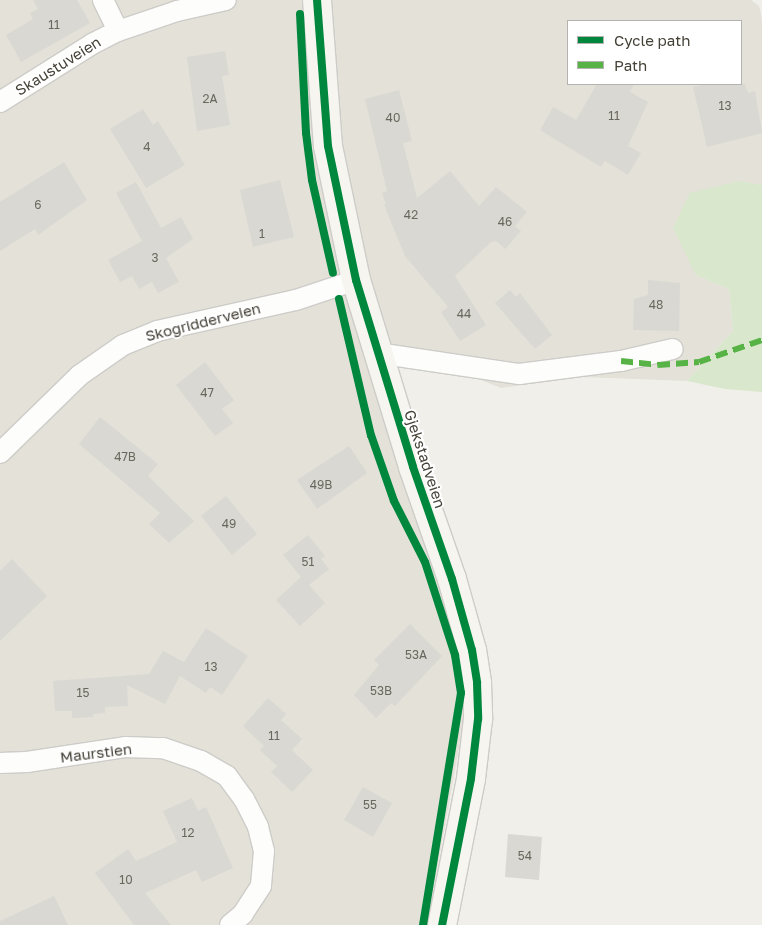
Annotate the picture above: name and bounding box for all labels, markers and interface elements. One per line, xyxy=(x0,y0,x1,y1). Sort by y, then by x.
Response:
house number: 11 xyxy=(48,18,60,32)
legend xyxy=(567,20,742,85)
text: Cycle path xyxy=(614,31,690,49)
street label: Skaustuveien xyxy=(12,33,104,99)
text: Path xyxy=(614,56,647,74)
house number: 2A xyxy=(203,92,217,106)
house number: 13 xyxy=(719,99,731,113)
house number: 11 xyxy=(608,109,620,123)
house number: 40 xyxy=(386,111,400,125)
house number: 4 xyxy=(143,140,151,154)
house number: 6 xyxy=(34,198,42,212)
house number: 42 xyxy=(404,208,418,222)
house number: 46 xyxy=(498,215,512,229)
house number: 1 xyxy=(259,227,265,241)
house number: 3 xyxy=(151,251,159,265)
house number: 48 xyxy=(649,298,663,312)
street label: Skogridderveien xyxy=(144,299,262,345)
house number: 44 xyxy=(457,307,471,321)
house number: 47 xyxy=(200,386,214,400)
street label: Gjekstadveien xyxy=(401,408,449,510)
house number: 47B xyxy=(114,450,136,464)
house number: 49B xyxy=(310,478,332,492)
house number: 49 xyxy=(222,517,236,531)
house number: 51 xyxy=(302,555,314,569)
house number: 53A xyxy=(405,648,427,662)
house number: 13 xyxy=(205,660,217,674)
house number: 53B xyxy=(370,684,392,698)
house number: 15 xyxy=(77,686,89,700)
house number: 11 xyxy=(268,729,280,743)
street label: Maurstien xyxy=(59,740,133,766)
house number: 55 xyxy=(363,798,377,812)
house number: 12 xyxy=(182,826,194,840)
house number: 54 xyxy=(518,849,532,863)
house number: 10 xyxy=(119,873,133,887)

